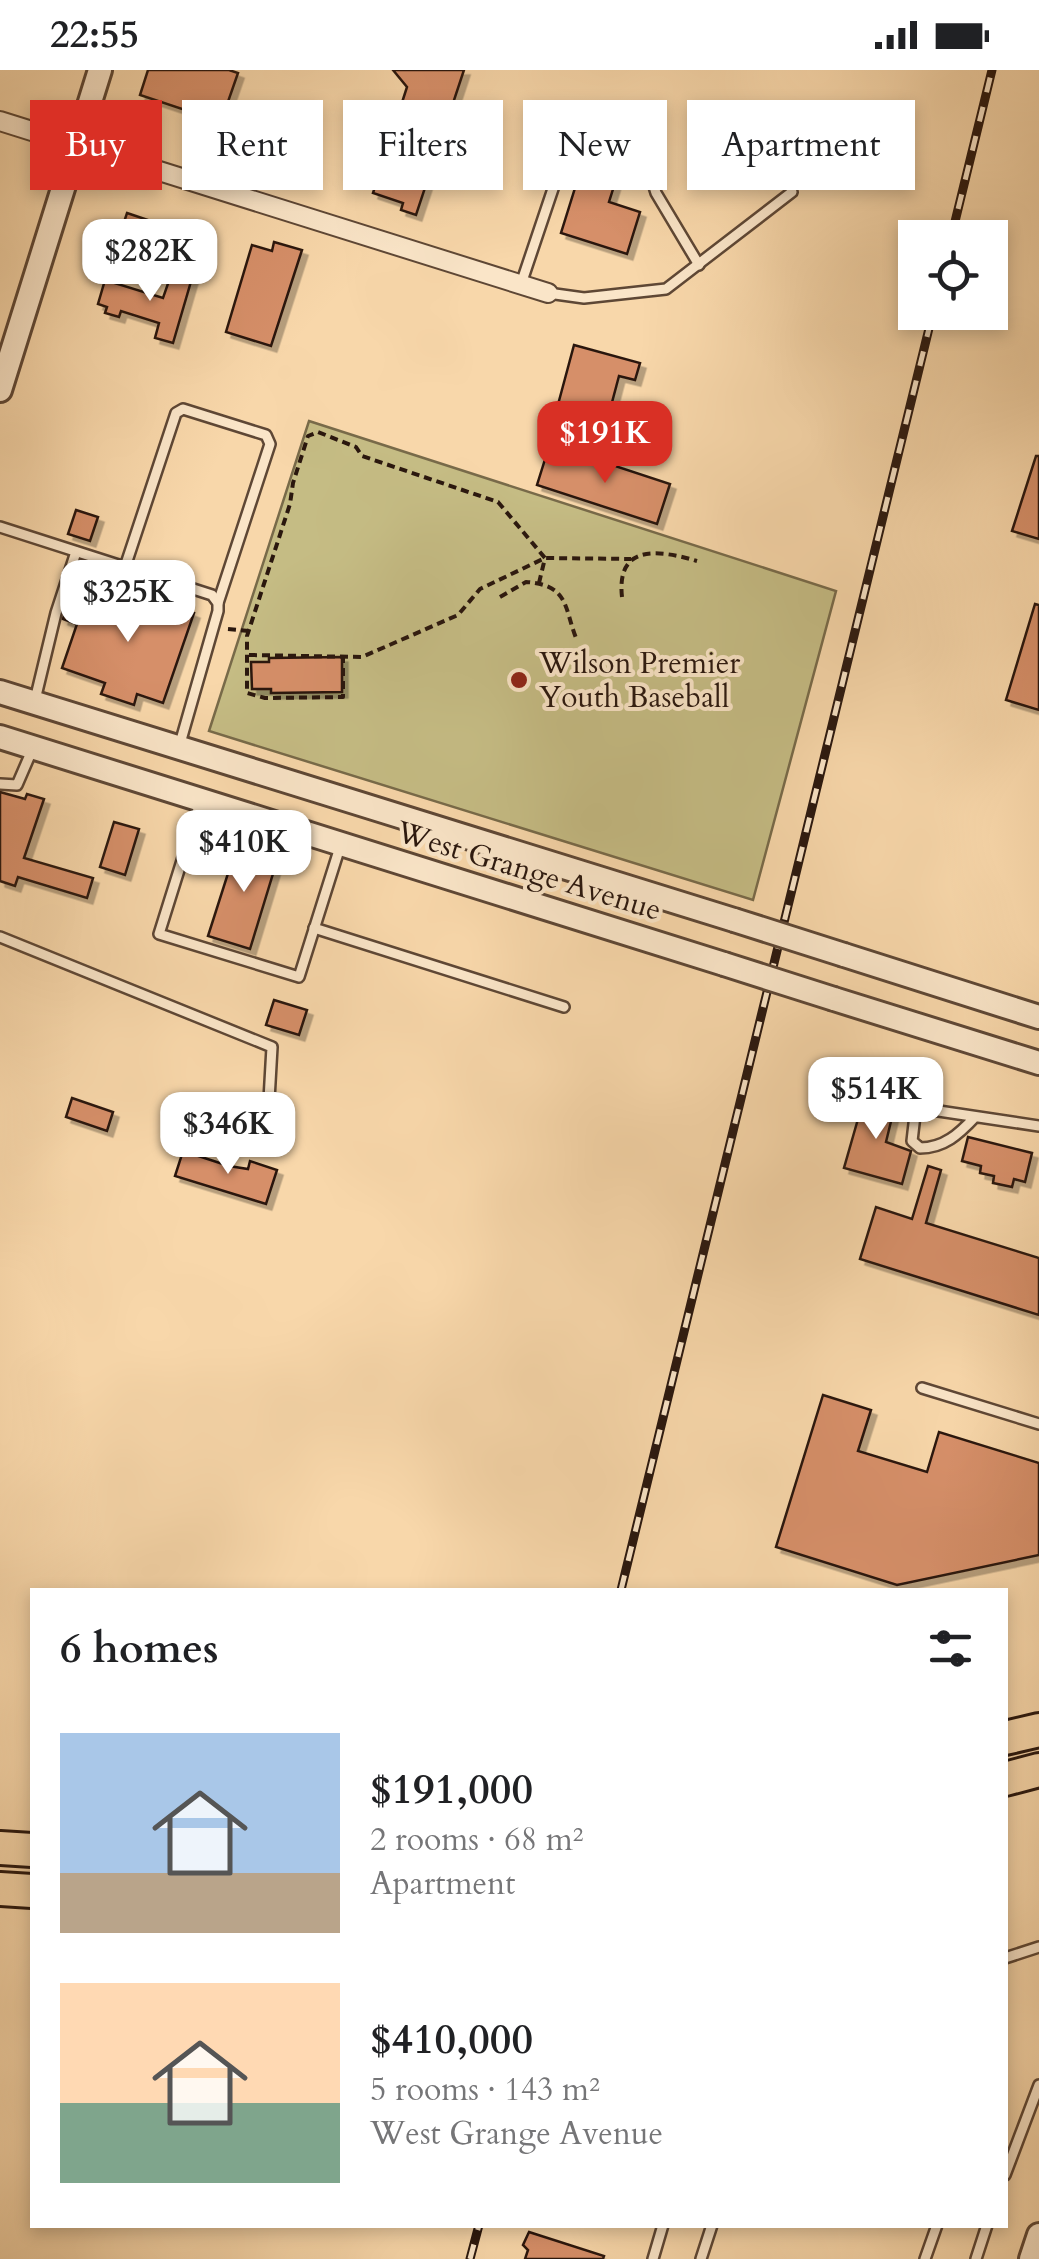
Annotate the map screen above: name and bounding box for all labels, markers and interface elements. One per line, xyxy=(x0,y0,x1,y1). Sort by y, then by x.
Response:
text: 22:55 xyxy=(50,9,139,61)
chip: Buy xyxy=(30,100,162,190)
chip: Rent xyxy=(182,100,323,190)
chip: Filters xyxy=(343,100,503,190)
chip: New xyxy=(523,100,667,190)
chip: Apartment xyxy=(687,100,915,190)
pin: $282K xyxy=(80,219,220,304)
map controls xyxy=(898,220,1008,330)
button: locate xyxy=(898,220,1008,330)
text: $282K xyxy=(104,229,196,273)
pin: $191K xyxy=(535,401,675,486)
text: $191K xyxy=(559,411,651,455)
pin: $325K xyxy=(58,560,198,645)
text: $325K xyxy=(82,570,174,614)
place label: Wilson Premier Youth Baseball xyxy=(538,643,740,718)
marker: Wilson Premier Youth Baseball xyxy=(508,669,530,691)
pin: $410K xyxy=(174,810,314,895)
street label: West Grange Avenue xyxy=(391,811,666,931)
text: $410K xyxy=(198,820,290,864)
pin: $514K xyxy=(806,1057,946,1142)
text: $514K xyxy=(830,1067,922,1111)
pin: $346K xyxy=(158,1092,298,1177)
text: $346K xyxy=(182,1102,274,1146)
text: 6 homes xyxy=(60,1620,218,1677)
icon: filters xyxy=(923,1621,978,1676)
text: $191,000 xyxy=(370,1761,533,1818)
icon: home xyxy=(140,1773,260,1893)
text: 2 rooms · 68 m² xyxy=(370,1818,583,1862)
text: Apartment xyxy=(370,1862,515,1906)
text: $410,000 xyxy=(370,2011,533,2068)
icon: home xyxy=(140,2023,260,2143)
text: 5 rooms · 143 m² xyxy=(370,2068,600,2112)
text: West Grange Avenue xyxy=(370,2112,663,2156)

